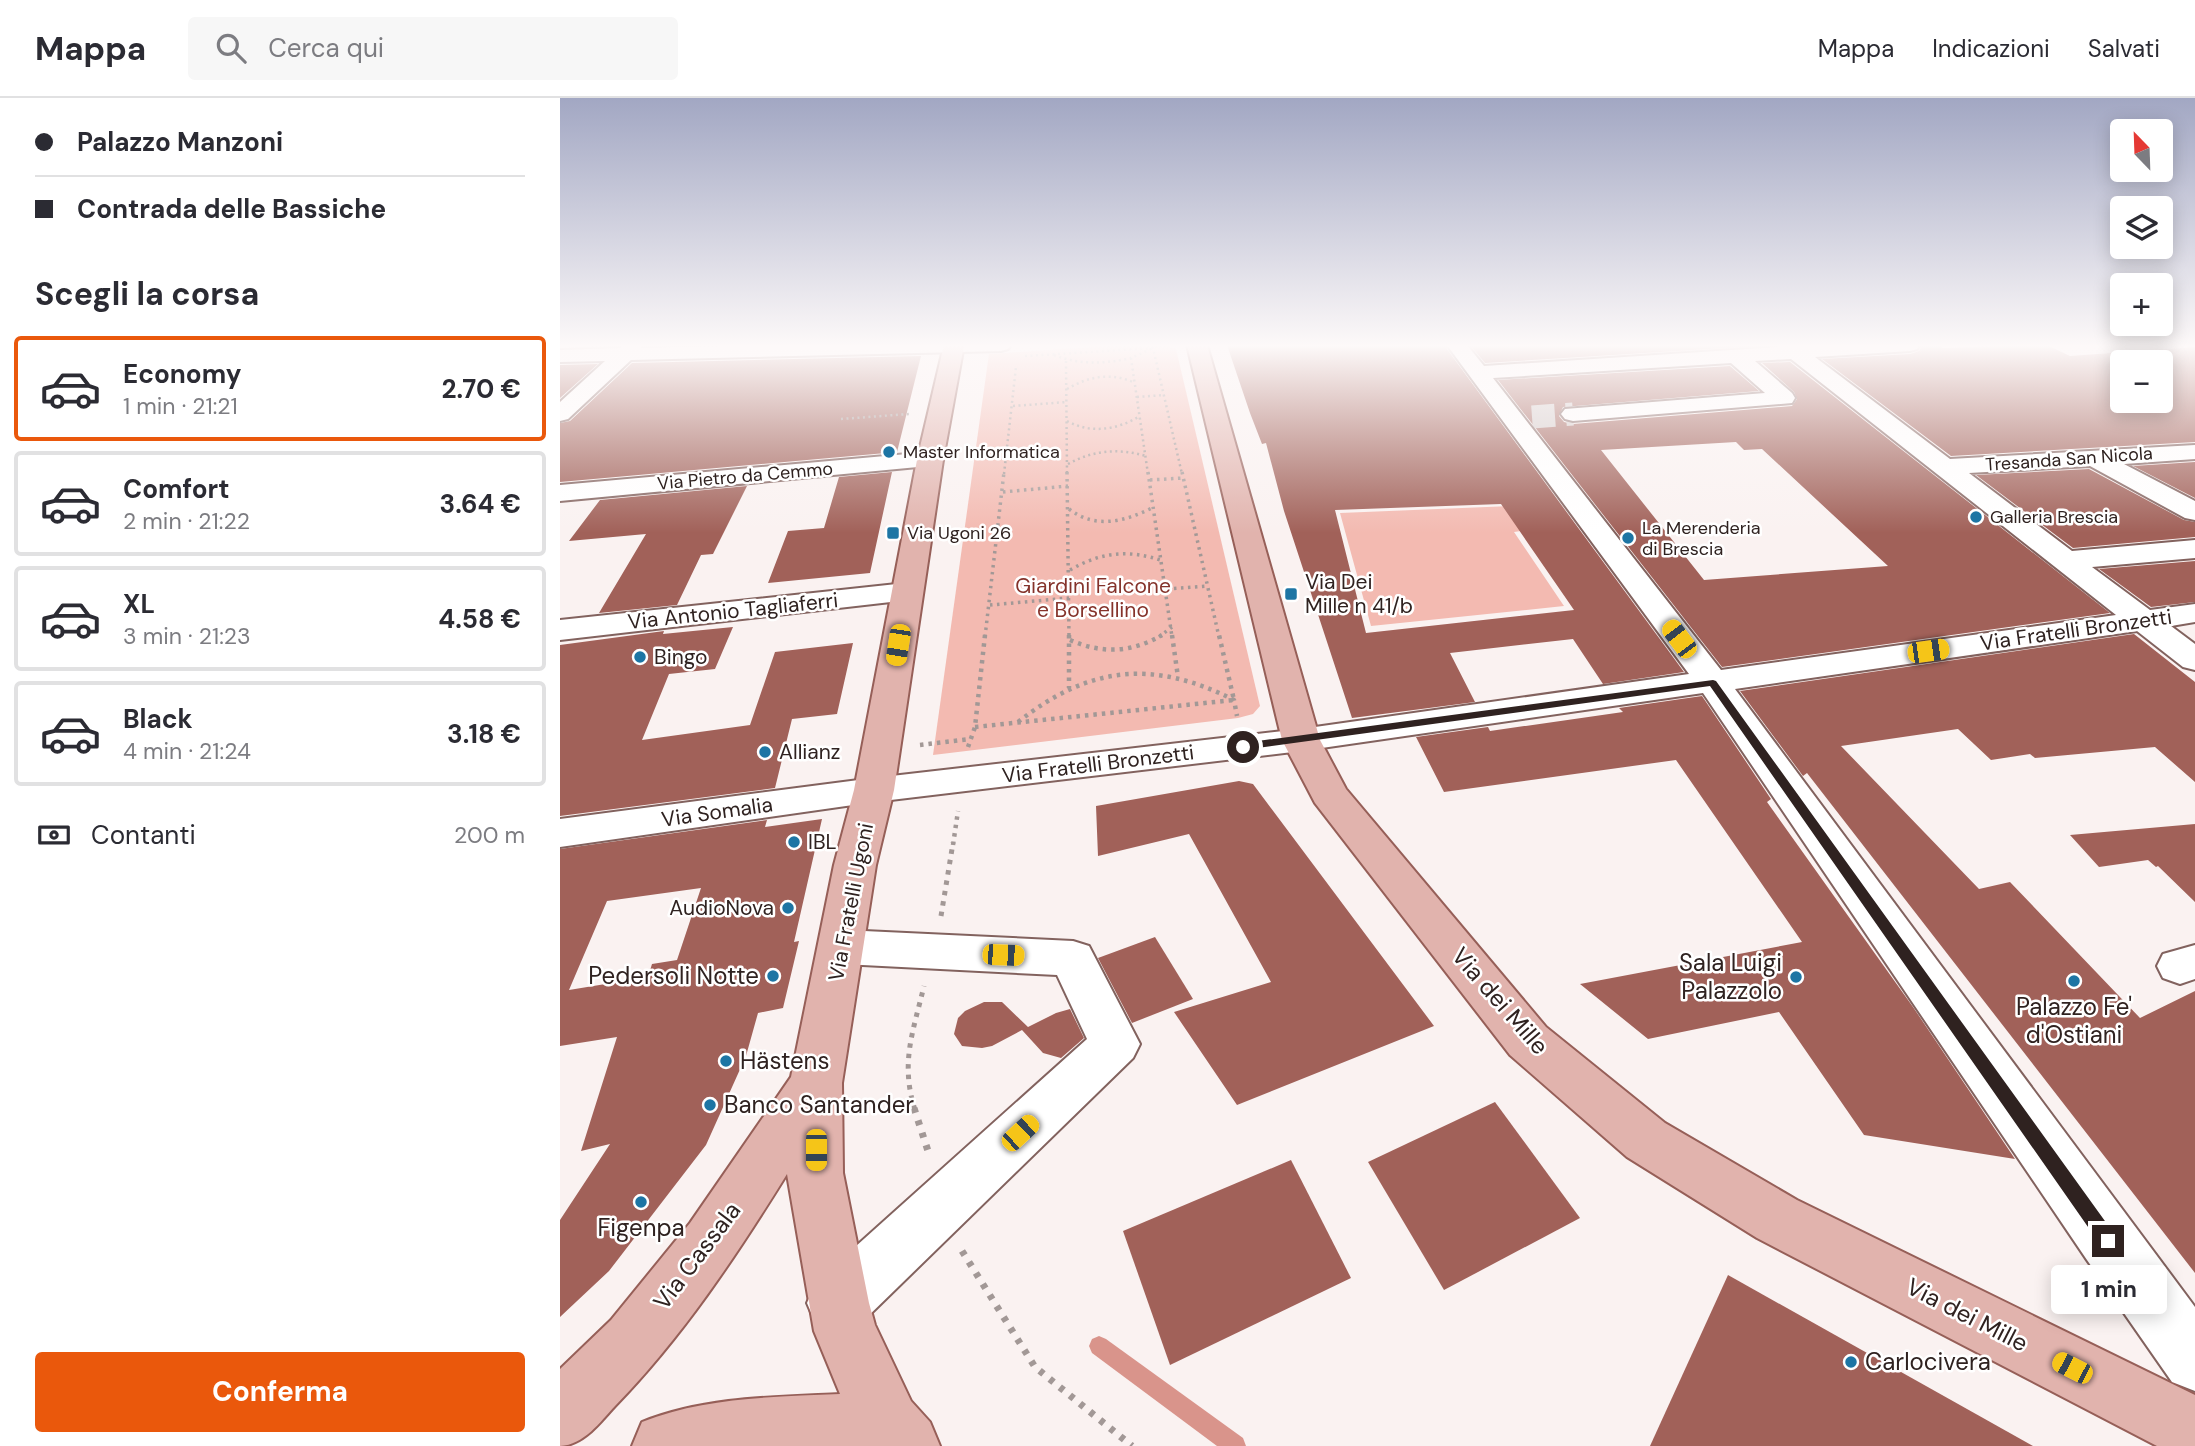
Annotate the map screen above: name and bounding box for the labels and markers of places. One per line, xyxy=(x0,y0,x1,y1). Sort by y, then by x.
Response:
place label: Master Informatica xyxy=(903,440,1060,464)
marker: Master Informatica xyxy=(881,444,897,460)
place label: Galleria Brescia xyxy=(1990,505,2118,529)
marker: Galleria Brescia xyxy=(1968,509,1984,525)
place label: La Merenderia di Brescia xyxy=(1642,516,1761,561)
place label: Via Ugoni 26 xyxy=(907,521,1011,545)
marker: Via Ugoni 26 xyxy=(885,525,901,541)
marker: La Merenderia di Brescia xyxy=(1620,530,1636,546)
place label: Via Dei Mille n 41/b xyxy=(1305,568,1413,620)
marker: Via Dei Mille n 41/b xyxy=(1283,586,1299,602)
place label: Bingo xyxy=(654,643,708,671)
marker: Bingo xyxy=(632,649,648,665)
place label: Allianz xyxy=(779,738,840,766)
marker: Allianz xyxy=(757,744,773,760)
place label: IBL xyxy=(808,828,837,856)
marker: IBL xyxy=(786,834,802,850)
place label: AudioNova xyxy=(669,894,774,922)
marker: AudioNova xyxy=(780,900,796,916)
place label: Sala Luigi Palazzolo xyxy=(1679,947,1782,1006)
place label: Pedersoli Notte xyxy=(588,960,759,991)
marker: Pedersoli Notte xyxy=(765,968,781,984)
marker: Sala Luigi Palazzolo xyxy=(1788,969,1804,985)
marker: Palazzo Fe' d'Ostiani xyxy=(2066,973,2082,989)
place label: Palazzo Fe' d'Ostiani xyxy=(2016,991,2132,1050)
place label: Hästens xyxy=(740,1045,829,1076)
marker: Hästens xyxy=(718,1053,734,1069)
place label: Banco Santander xyxy=(724,1089,914,1120)
marker: Banco Santander xyxy=(702,1097,718,1113)
marker: Figenpa xyxy=(633,1194,649,1210)
place label: Figenpa xyxy=(598,1212,685,1243)
place label: Carlocivera xyxy=(1865,1346,1991,1377)
marker: Carlocivera xyxy=(1843,1354,1859,1370)

